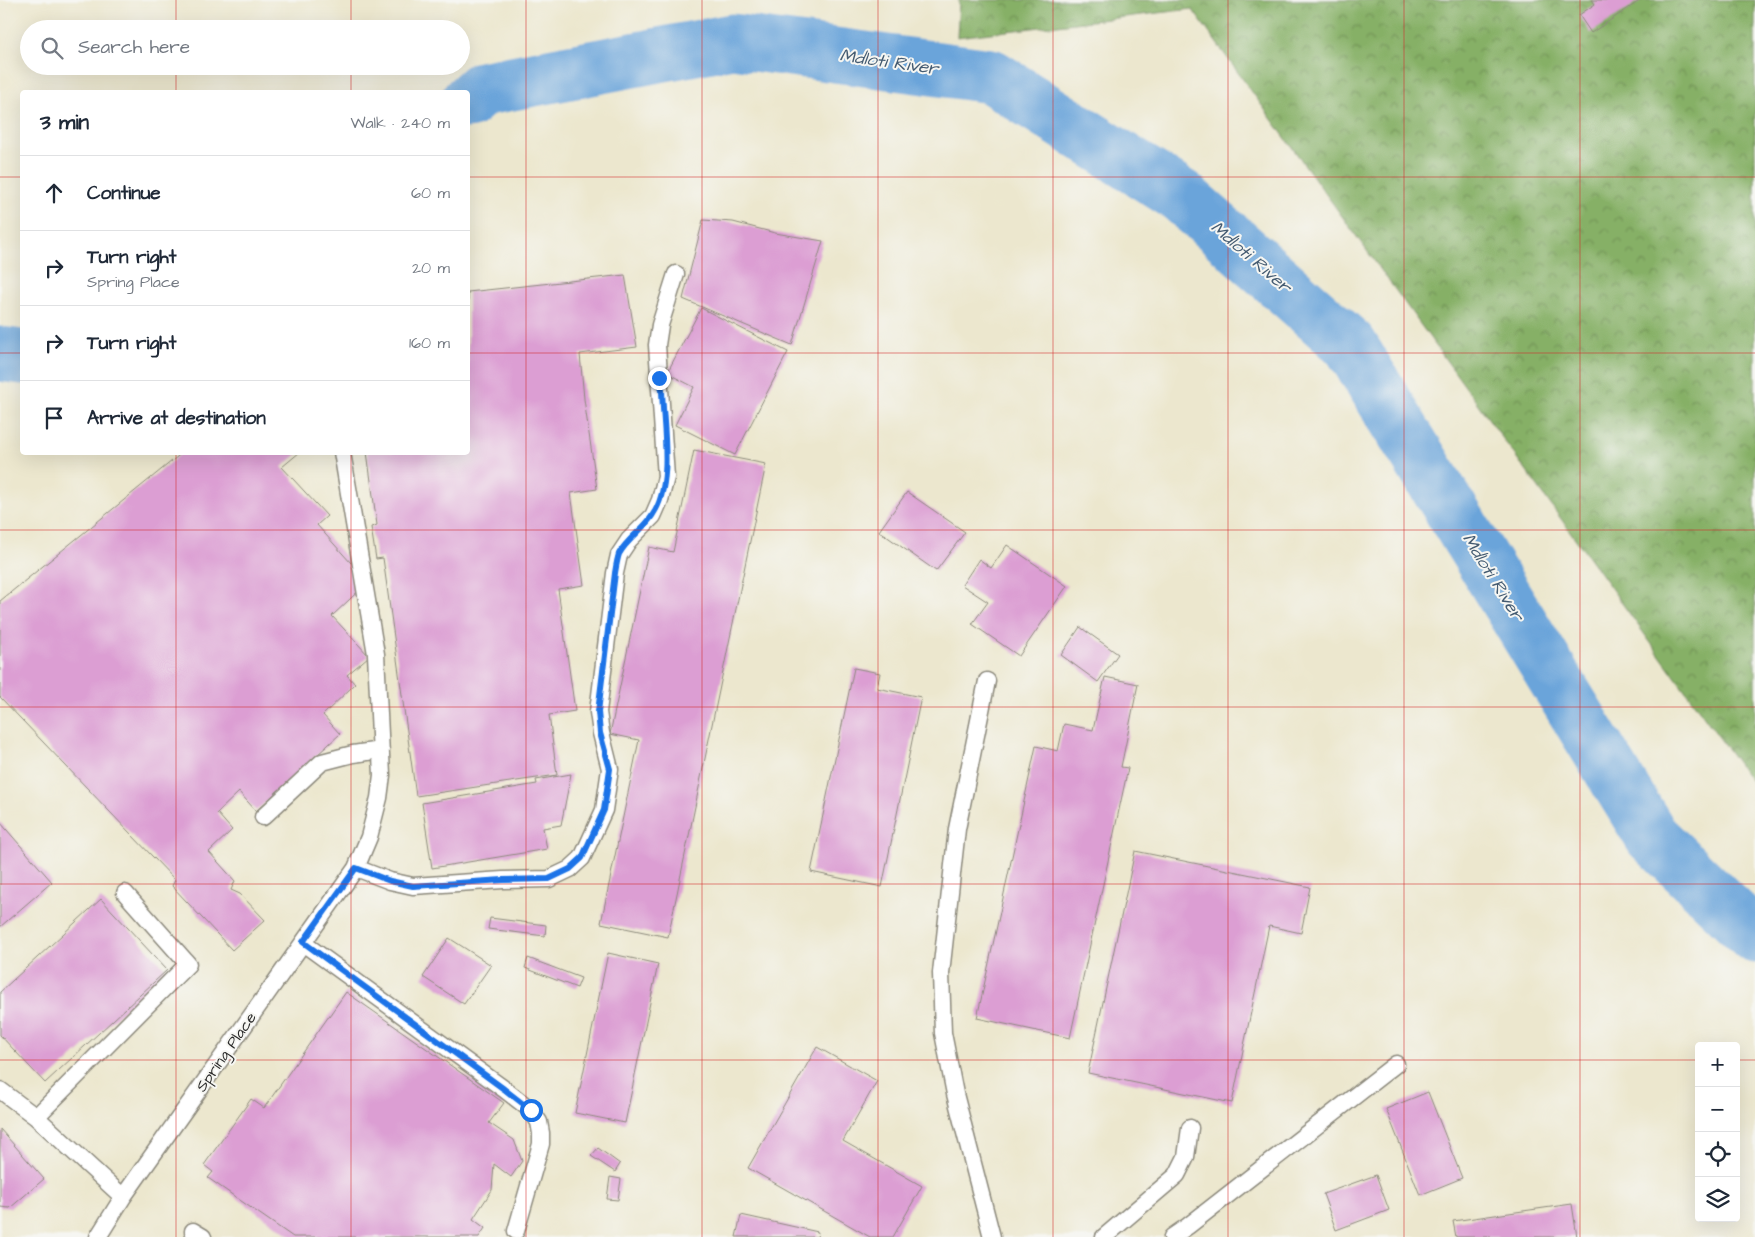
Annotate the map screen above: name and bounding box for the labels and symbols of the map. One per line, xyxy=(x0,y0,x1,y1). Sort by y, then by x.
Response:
water label: Mdloti River xyxy=(838,43,942,82)
water label: Mdloti River xyxy=(1206,215,1298,300)
route end xyxy=(648,367,671,390)
water label: Mdloti River xyxy=(1456,528,1531,627)
street label: Spring Place xyxy=(190,1007,263,1097)
route start xyxy=(520,1099,543,1122)

